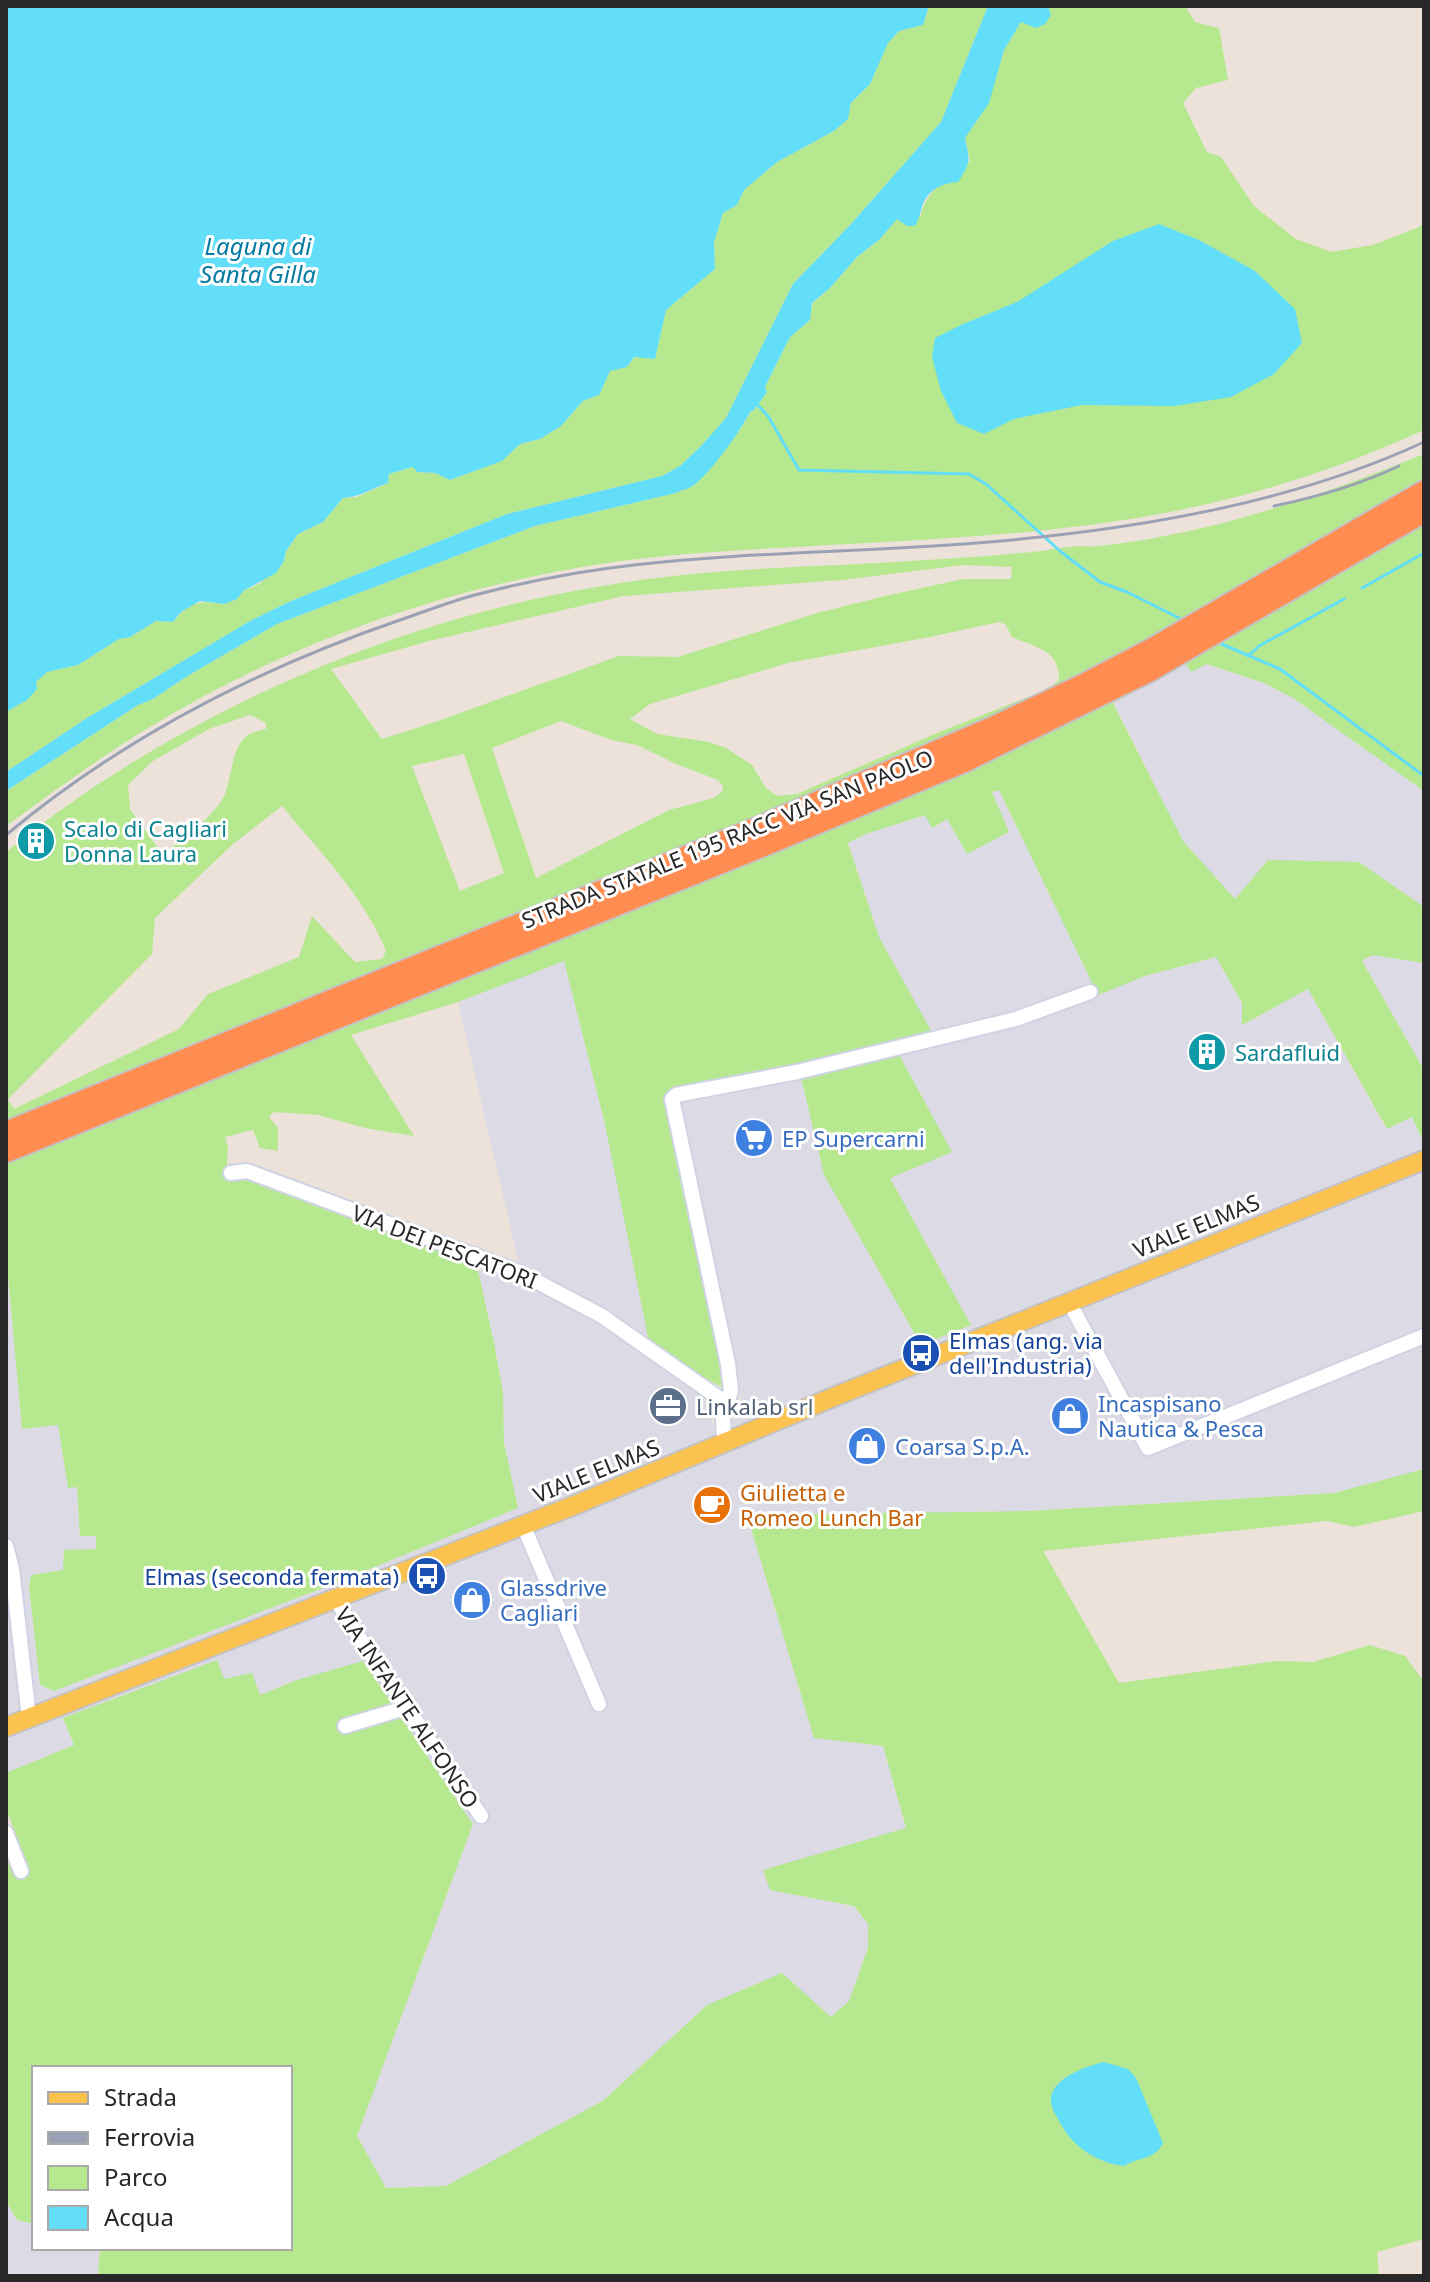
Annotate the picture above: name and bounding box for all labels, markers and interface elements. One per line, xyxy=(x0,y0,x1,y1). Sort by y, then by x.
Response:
water label: Laguna di Santa Gilla xyxy=(200,229,316,290)
street label: STRADA STATALE 195 RACC VIA SAN PAOLO xyxy=(517,741,937,935)
place label: Scalo di Cagliari Donna Laura xyxy=(64,813,227,868)
building icon: Scalo di Cagliari Donna Laura xyxy=(15,820,57,862)
building icon: Sardafluid xyxy=(1186,1031,1228,1073)
place label: Sardafluid xyxy=(1235,1037,1340,1067)
supermarket icon: EP Supercarni xyxy=(733,1117,775,1159)
place label: EP Supercarni xyxy=(782,1123,925,1153)
street label: VIALE ELMAS xyxy=(1128,1186,1264,1264)
street label: VIA DEI PESCATORI xyxy=(348,1197,542,1295)
place label: Elmas (ang. via dell'Industria) xyxy=(949,1325,1103,1380)
bus stop icon: Elmas (ang. via dell'Industria) xyxy=(900,1332,942,1374)
office icon: Linkalab srl xyxy=(647,1385,689,1427)
place label: Incaspisano Nautica & Pesca xyxy=(1098,1388,1264,1443)
place label: Linkalab srl xyxy=(696,1391,813,1421)
shop icon: Incaspisano Nautica & Pesca xyxy=(1049,1395,1091,1437)
shop icon: Coarsa S.p.A. xyxy=(846,1425,888,1467)
street label: VIALE ELMAS xyxy=(528,1431,664,1509)
place label: Coarsa S.p.A. xyxy=(895,1431,1030,1461)
place label: Giulietta e Romeo Lunch Bar xyxy=(740,1477,923,1532)
cafe icon: Giulietta e Romeo Lunch Bar xyxy=(691,1484,733,1526)
bus stop icon: Elmas (seconda fermata) xyxy=(406,1555,448,1597)
place label: Elmas (seconda fermata) xyxy=(144,1561,399,1591)
place label: Glassdrive Cagliari xyxy=(500,1572,607,1627)
shop icon: Glassdrive Cagliari xyxy=(451,1579,493,1621)
street label: VIA INFANTE ALFONSO xyxy=(329,1600,487,1814)
legend xyxy=(32,2066,292,2250)
text: Strada xyxy=(104,2080,177,2113)
text: Ferrovia xyxy=(104,2120,195,2153)
text: Parco xyxy=(104,2160,167,2193)
text: Acqua xyxy=(104,2200,174,2233)

